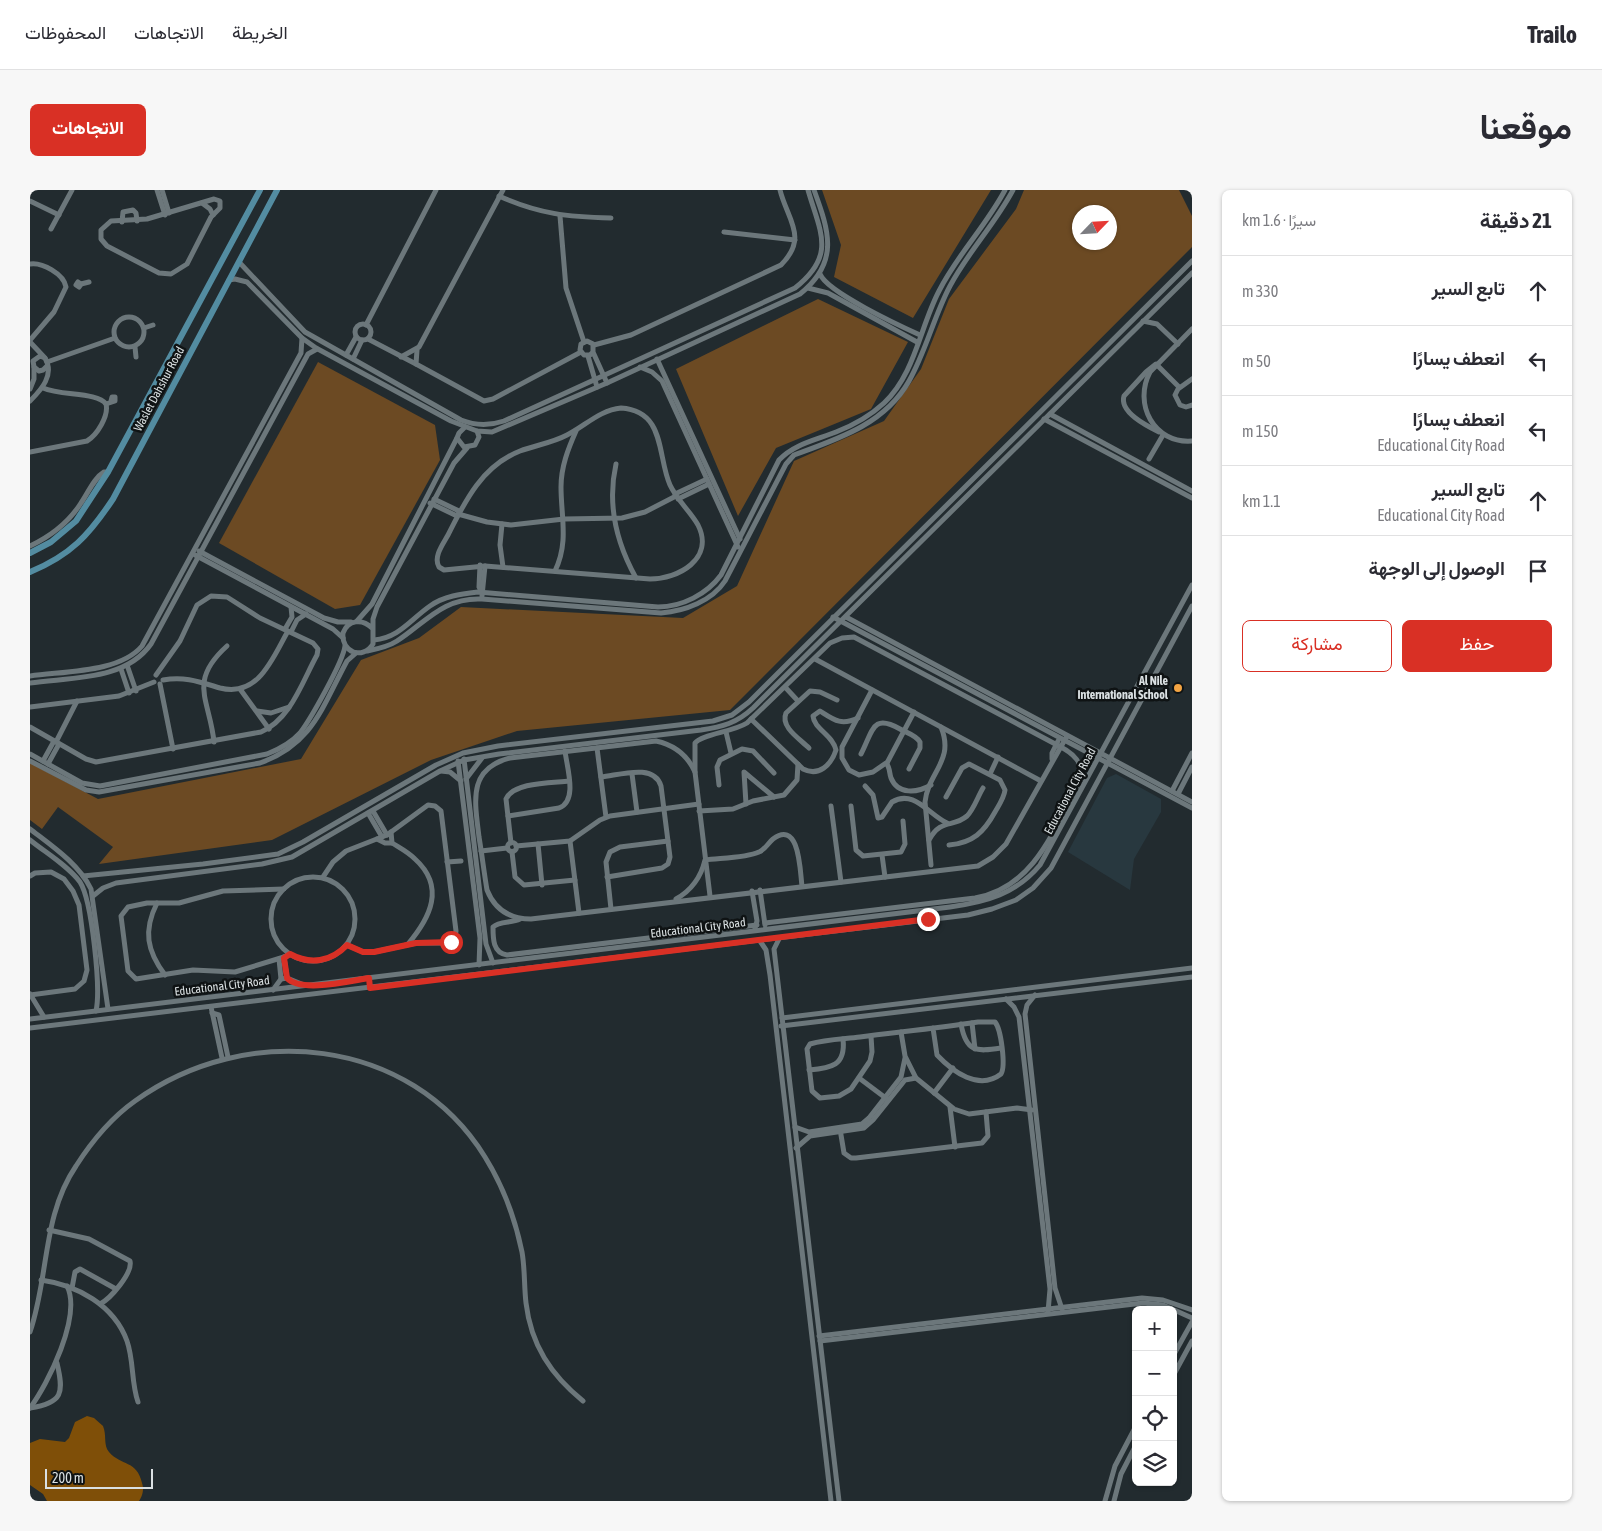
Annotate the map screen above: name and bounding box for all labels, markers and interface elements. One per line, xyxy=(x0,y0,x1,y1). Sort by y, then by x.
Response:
text: Trailo xyxy=(1527,21,1577,48)
text: المحفوظات xyxy=(25,22,106,43)
text: الاتجاهات xyxy=(134,22,204,43)
text: الخريطة xyxy=(232,22,288,43)
button: الاتجاهات xyxy=(30,104,146,156)
text: موقعنا xyxy=(1479,106,1572,146)
north arrow xyxy=(1072,205,1117,250)
text: 21 دقيقة xyxy=(1480,208,1552,232)
text: سيرًا · 1.6 km xyxy=(1242,211,1316,229)
text: تابع السير xyxy=(1432,277,1505,299)
icon: ahead xyxy=(1524,277,1552,305)
text: 330 m xyxy=(1242,282,1278,300)
street label: Waslet Dahshur Road xyxy=(131,344,187,434)
text: انعطف يسارًا xyxy=(1412,347,1505,369)
icon: left xyxy=(1524,347,1552,375)
text: 50 m xyxy=(1242,352,1271,370)
text: انعطف يسارًا xyxy=(1412,408,1505,430)
icon: left xyxy=(1524,417,1552,445)
text: 150 m xyxy=(1242,422,1278,440)
text: Educational City Road xyxy=(1377,436,1505,454)
text: تابع السير xyxy=(1432,478,1505,500)
icon: ahead xyxy=(1524,487,1552,515)
text: 1.1 km xyxy=(1242,492,1281,510)
text: Educational City Road xyxy=(1377,506,1505,524)
text: الوصول إلى الوجهة xyxy=(1368,557,1505,579)
icon: arrive xyxy=(1524,557,1552,585)
button: مشاركة xyxy=(1242,620,1392,672)
button: حفظ xyxy=(1402,620,1552,672)
place label: Al Nile International School xyxy=(1078,674,1169,702)
marker: Al Nile International School xyxy=(1172,682,1184,694)
street label: Educational City Road xyxy=(1041,745,1099,837)
route end xyxy=(917,908,940,931)
street label: Educational City Road xyxy=(650,915,746,941)
route start xyxy=(440,931,463,954)
street label: Educational City Road xyxy=(174,973,270,999)
map controls xyxy=(1132,1306,1177,1486)
button: + xyxy=(1132,1306,1177,1351)
button: − xyxy=(1132,1351,1177,1396)
button: locate xyxy=(1132,1396,1177,1441)
button: layers xyxy=(1132,1441,1177,1486)
scale bar xyxy=(45,1466,152,1489)
text: 200 m xyxy=(52,1470,84,1486)

